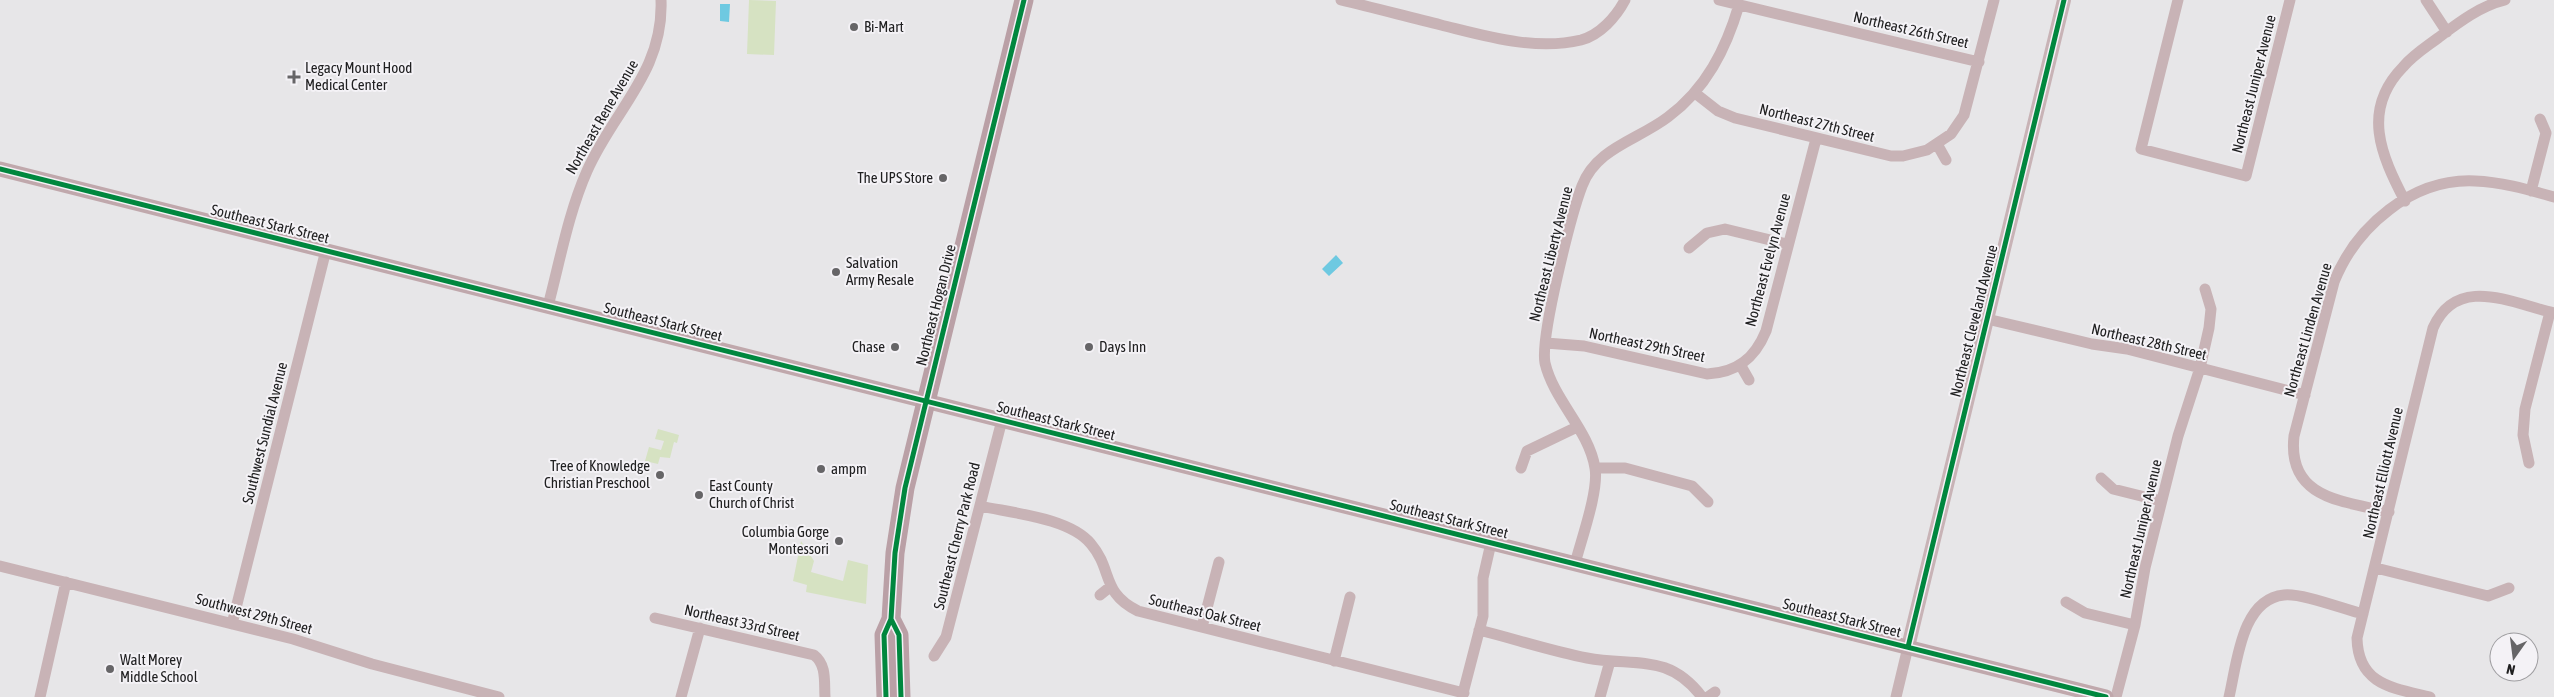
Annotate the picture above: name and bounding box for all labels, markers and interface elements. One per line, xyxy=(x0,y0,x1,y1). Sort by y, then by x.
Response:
street label: Northeast 26th Street xyxy=(1852,8,1970,51)
street label: Northeast Juniper Avenue xyxy=(2228,13,2279,155)
place label: Bi-Mart xyxy=(864,18,904,35)
marker: Bi-Mart xyxy=(848,21,860,33)
street label: Northeast Rene Avenue xyxy=(562,56,641,177)
place label: Legacy Mount Hood Medical Center xyxy=(305,59,412,93)
marker: Legacy Mount Hood Medical Center xyxy=(287,70,301,84)
street label: Northeast 27th Street xyxy=(1758,100,1876,145)
place label: The UPS Store xyxy=(857,169,933,186)
marker: The UPS Store xyxy=(937,172,949,184)
street label: Northeast Liberty Avenue xyxy=(1525,184,1576,323)
street label: Northeast Evelyn Avenue xyxy=(1742,191,1794,328)
street label: Southeast Stark Street xyxy=(209,201,331,246)
street label: Northeast Hogan Drive xyxy=(912,242,959,367)
street label: Northeast Cleveland Avenue xyxy=(1946,243,2001,399)
place label: Salvation Army Resale xyxy=(846,254,914,288)
street label: Northeast Linden Avenue xyxy=(2280,261,2335,399)
marker: Salvation Army Resale xyxy=(830,266,842,278)
street label: Southeast Stark Street xyxy=(602,299,724,344)
street label: Northeast 28th Street xyxy=(2090,320,2208,363)
street label: Northeast 29th Street xyxy=(1588,324,1707,365)
place label: Chase xyxy=(852,338,885,355)
place label: Days Inn xyxy=(1099,338,1146,355)
marker: Chase xyxy=(889,341,901,353)
marker: Days Inn xyxy=(1083,341,1095,353)
street label: Southwest Sundial Avenue xyxy=(239,360,290,505)
street label: Southeast Stark Street xyxy=(995,398,1117,443)
street label: Northeast Elliott Avenue xyxy=(2359,405,2406,540)
place label: Tree of Knowledge Christian Preschool xyxy=(544,457,650,491)
street label: Northeast Juniper Avenue xyxy=(2116,458,2165,600)
place label: ampm xyxy=(831,460,867,477)
street label: Southeast Cherry Park Road xyxy=(930,460,983,611)
marker: ampm xyxy=(815,463,827,475)
marker: Tree of Knowledge Christian Preschool xyxy=(654,469,666,481)
place label: East County Church of Christ xyxy=(709,477,794,511)
marker: East County Church of Christ xyxy=(693,489,705,501)
street label: Southeast Stark Street xyxy=(1388,496,1510,541)
place label: Columbia Gorge Montessori xyxy=(742,523,829,557)
marker: Columbia Gorge Montessori xyxy=(833,535,845,547)
street label: Southwest 29th Street xyxy=(194,590,314,637)
street label: Southeast Oak Street xyxy=(1147,590,1263,635)
street label: Southeast Stark Street xyxy=(1781,595,1903,640)
street label: Northeast 33rd Street xyxy=(683,601,801,644)
north arrow xyxy=(2489,632,2539,682)
place label: Walt Morey Middle School xyxy=(120,651,198,685)
text: N xyxy=(2505,661,2517,678)
marker: Walt Morey Middle School xyxy=(104,663,116,675)

